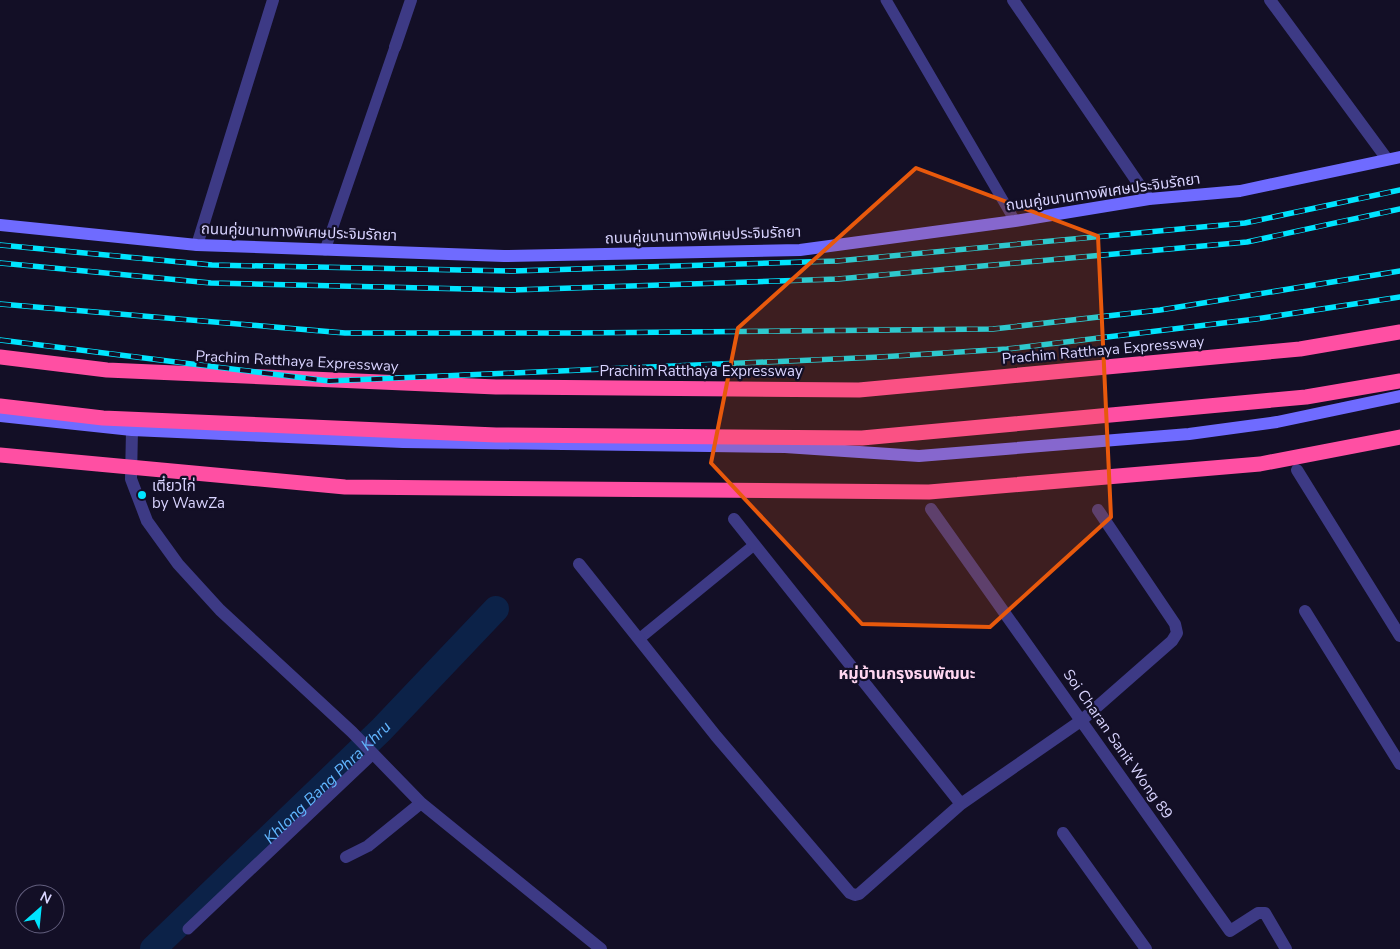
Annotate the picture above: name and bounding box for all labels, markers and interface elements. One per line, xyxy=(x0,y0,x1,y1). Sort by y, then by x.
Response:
street label: ถนนคู่ขนานทางพิเศษประจิมรัถยา xyxy=(1004,168,1202,216)
street label: ถนนคู่ขนานทางพิเศษประจิมรัถยา xyxy=(201,219,397,245)
street label: ถนนคู่ขนานทางพิเศษประจิมรัถยา xyxy=(605,222,801,248)
street label: Prachim Ratthaya Expressway xyxy=(1001,331,1205,369)
street label: Prachim Ratthaya Expressway xyxy=(195,346,399,376)
street label: Prachim Ratthaya Expressway xyxy=(599,361,803,381)
place label: เตี๋ยวไก่ by WawZa xyxy=(152,475,225,513)
marker: เตี๋ยวไก่ by WawZa xyxy=(136,489,148,501)
district label: หมู่บ้านกรุงธนพัฒนะ xyxy=(838,663,976,685)
street label: Soi Charan Sanit Wong 89 xyxy=(1059,665,1177,823)
water label: Khlong Bang Phra Khru xyxy=(259,716,396,849)
north arrow xyxy=(15,884,65,934)
text: N xyxy=(37,887,55,909)

